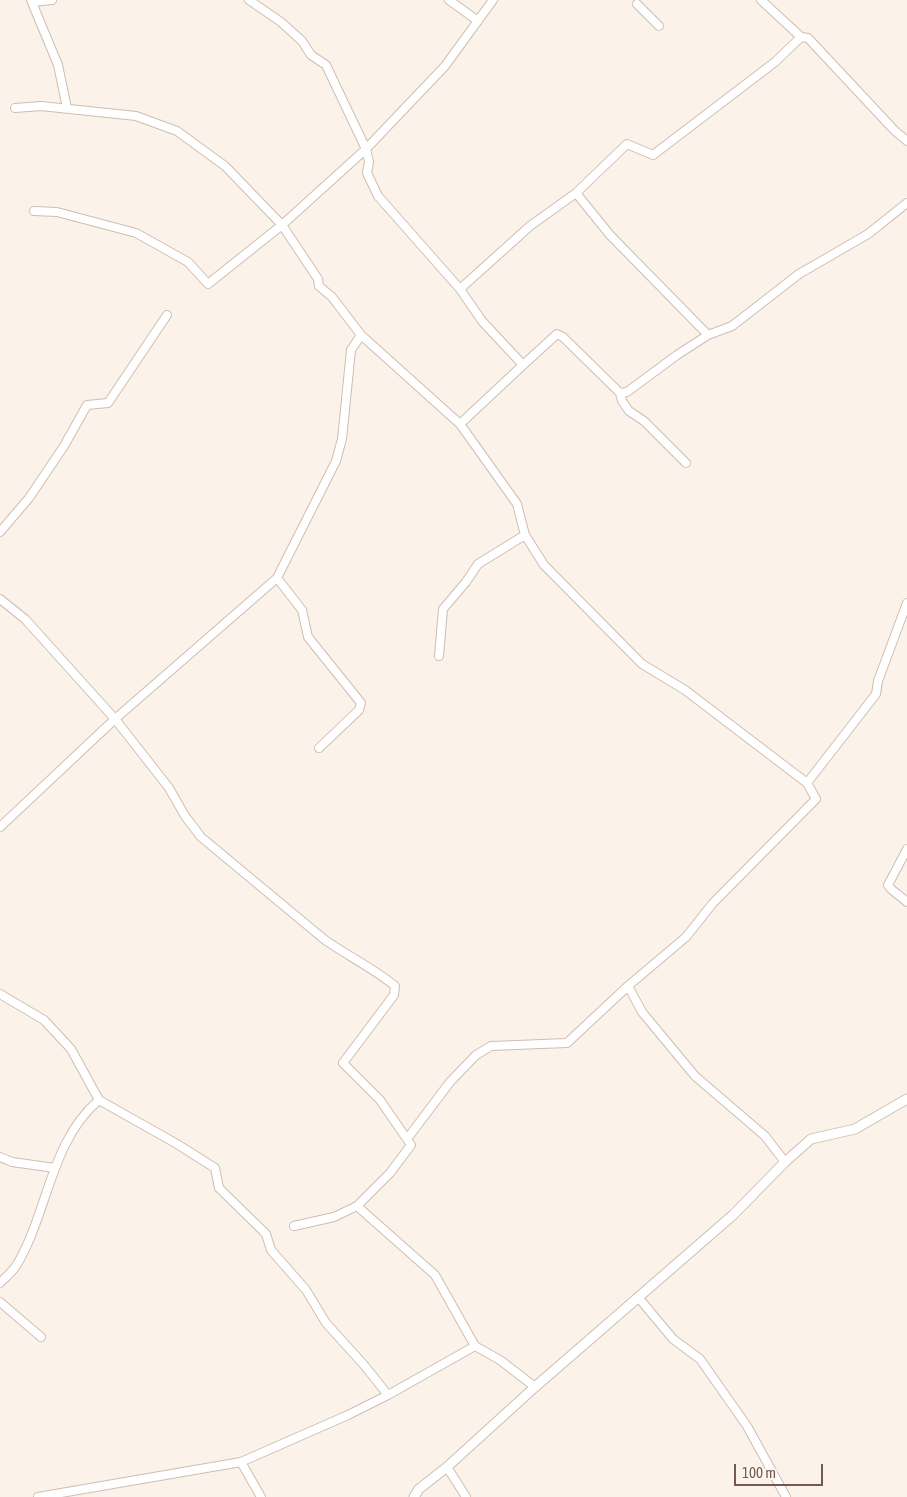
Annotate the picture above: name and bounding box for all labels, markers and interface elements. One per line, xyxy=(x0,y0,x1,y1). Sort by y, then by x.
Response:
scale bar xyxy=(737,1454,826,1486)
text: 100 m xyxy=(742,1464,776,1481)

